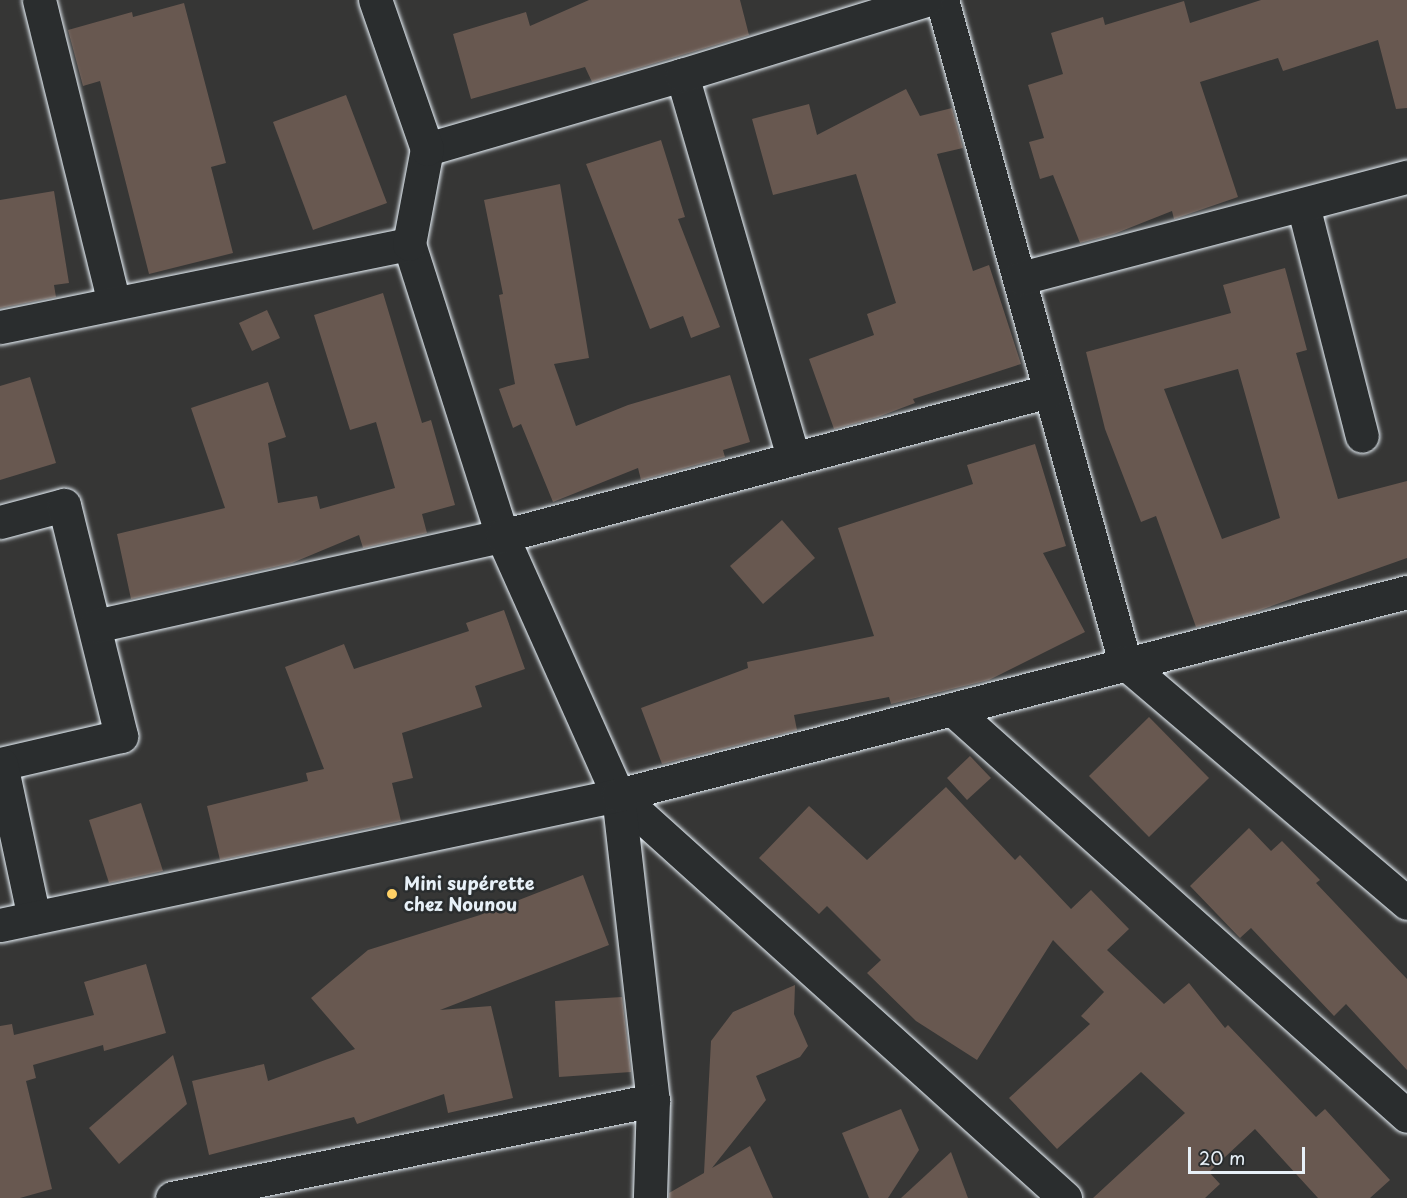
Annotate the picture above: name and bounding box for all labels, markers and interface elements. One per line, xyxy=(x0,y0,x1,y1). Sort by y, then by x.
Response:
place label: Mini supérette chez Nounou xyxy=(404,873,534,916)
marker: Mini supérette chez Nounou xyxy=(385,887,399,901)
scale bar xyxy=(1191,1135,1308,1173)
text: 20 m xyxy=(1199,1144,1245,1171)

